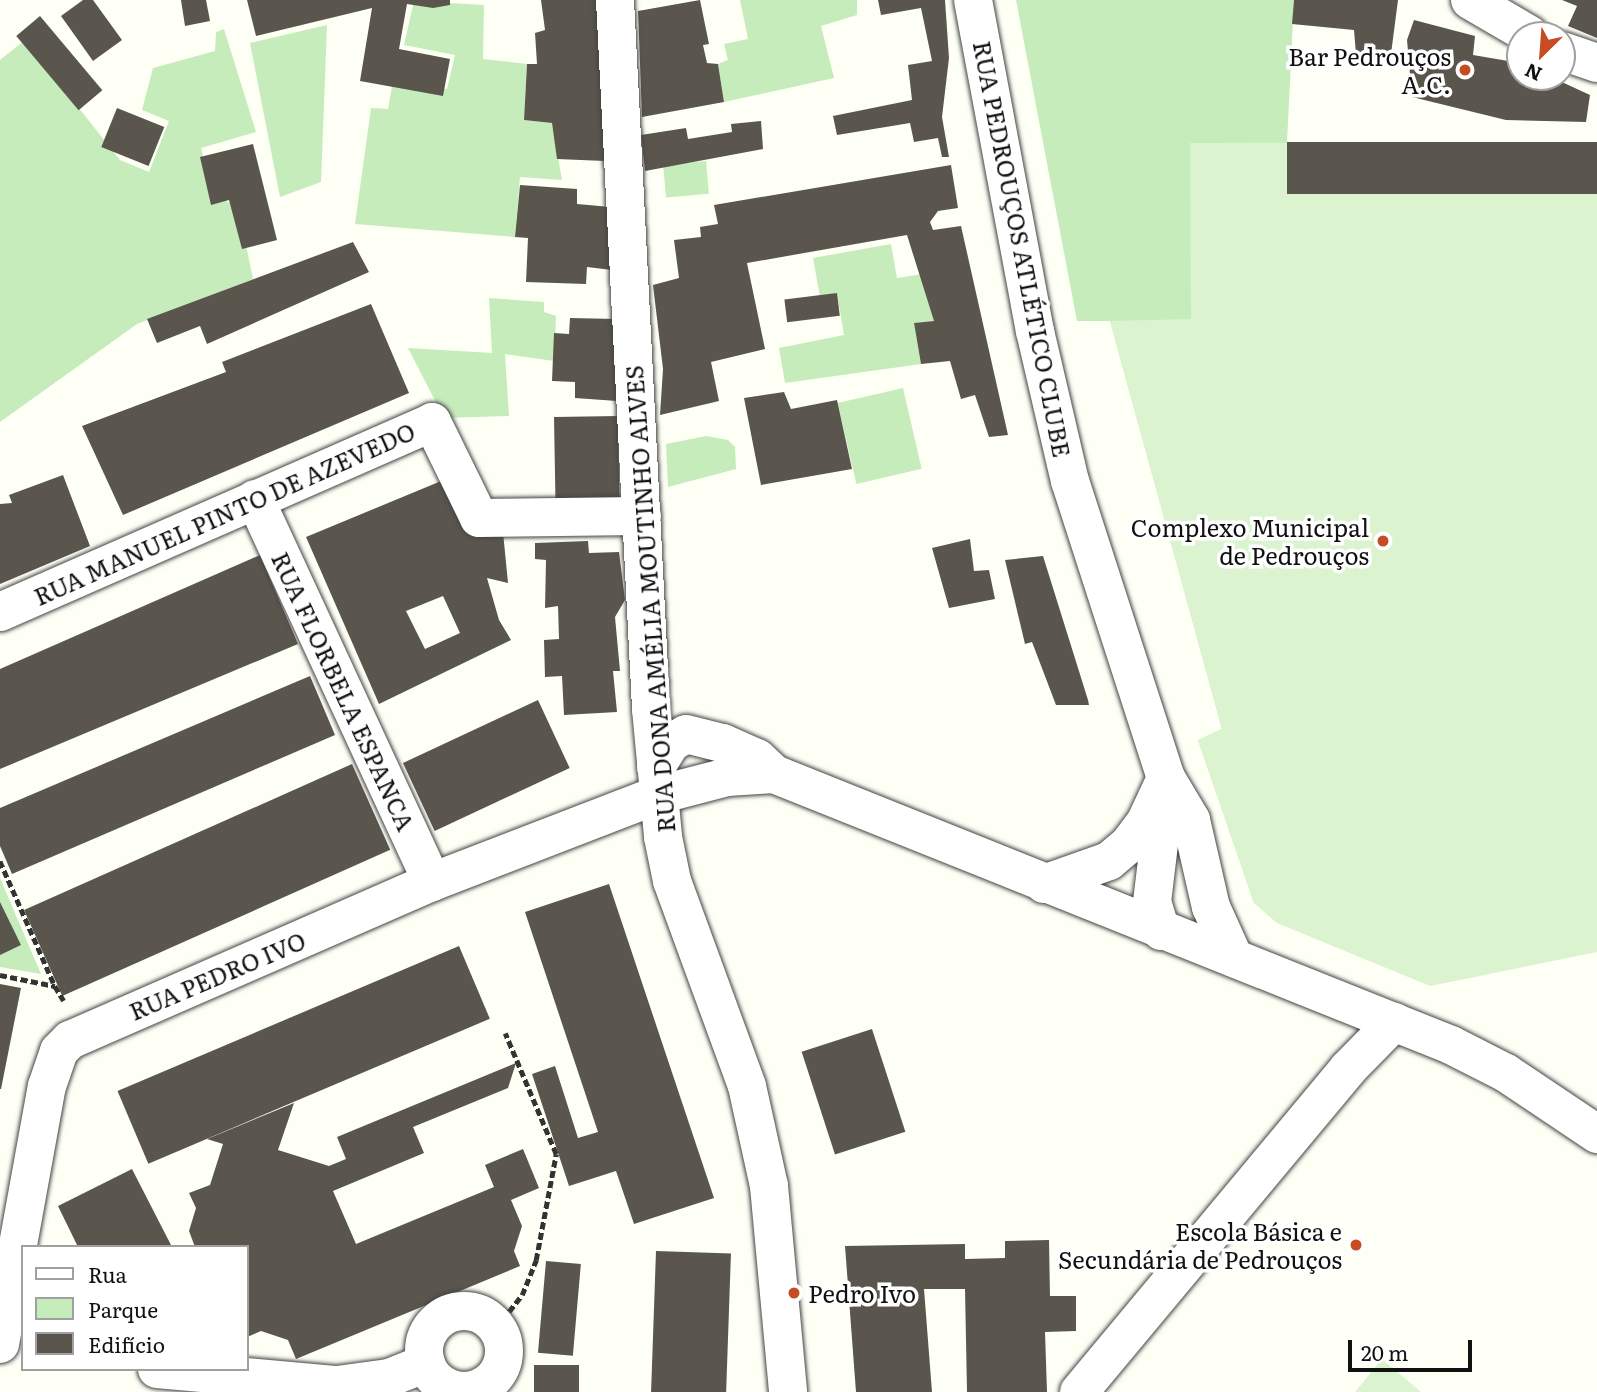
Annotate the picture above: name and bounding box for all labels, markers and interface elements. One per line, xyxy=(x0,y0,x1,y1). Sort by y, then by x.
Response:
north arrow xyxy=(1506,21,1576,91)
street label: RUA PEDROUÇOS ATLÉTICO CLUBE xyxy=(968,38,1078,460)
place label: Bar Pedrouços A.C. xyxy=(1288,42,1451,98)
text: N xyxy=(1520,57,1546,89)
marker: Bar Pedrouços A.C. xyxy=(1457,62,1473,78)
street label: RUA DONA AMÉLIA MOUTINHO ALVES xyxy=(618,364,680,834)
street label: RUA MANUEL PINTO DE AZEVEDO xyxy=(29,416,419,610)
place label: Complexo Municipal de Pedrouços xyxy=(1131,513,1369,569)
marker: Complexo Municipal de Pedrouços xyxy=(1375,533,1391,549)
street label: RUA FLORBELA ESPANCA xyxy=(267,547,421,835)
street label: RUA PEDRO IVO xyxy=(124,925,310,1025)
place label: Escola Básica e Secundária de Pedrouços xyxy=(1058,1217,1342,1273)
marker: Escola Básica e Secundária de Pedrouços xyxy=(1348,1237,1364,1253)
legend xyxy=(21,1245,248,1371)
text: Rua xyxy=(88,1258,127,1289)
place label: Pedro Ivo xyxy=(808,1279,916,1307)
marker: Pedro Ivo xyxy=(786,1285,802,1301)
text: Parque xyxy=(88,1293,158,1324)
scale bar xyxy=(1352,1326,1476,1370)
text: Edifício xyxy=(88,1328,165,1359)
text: 20 m xyxy=(1361,1336,1408,1367)

